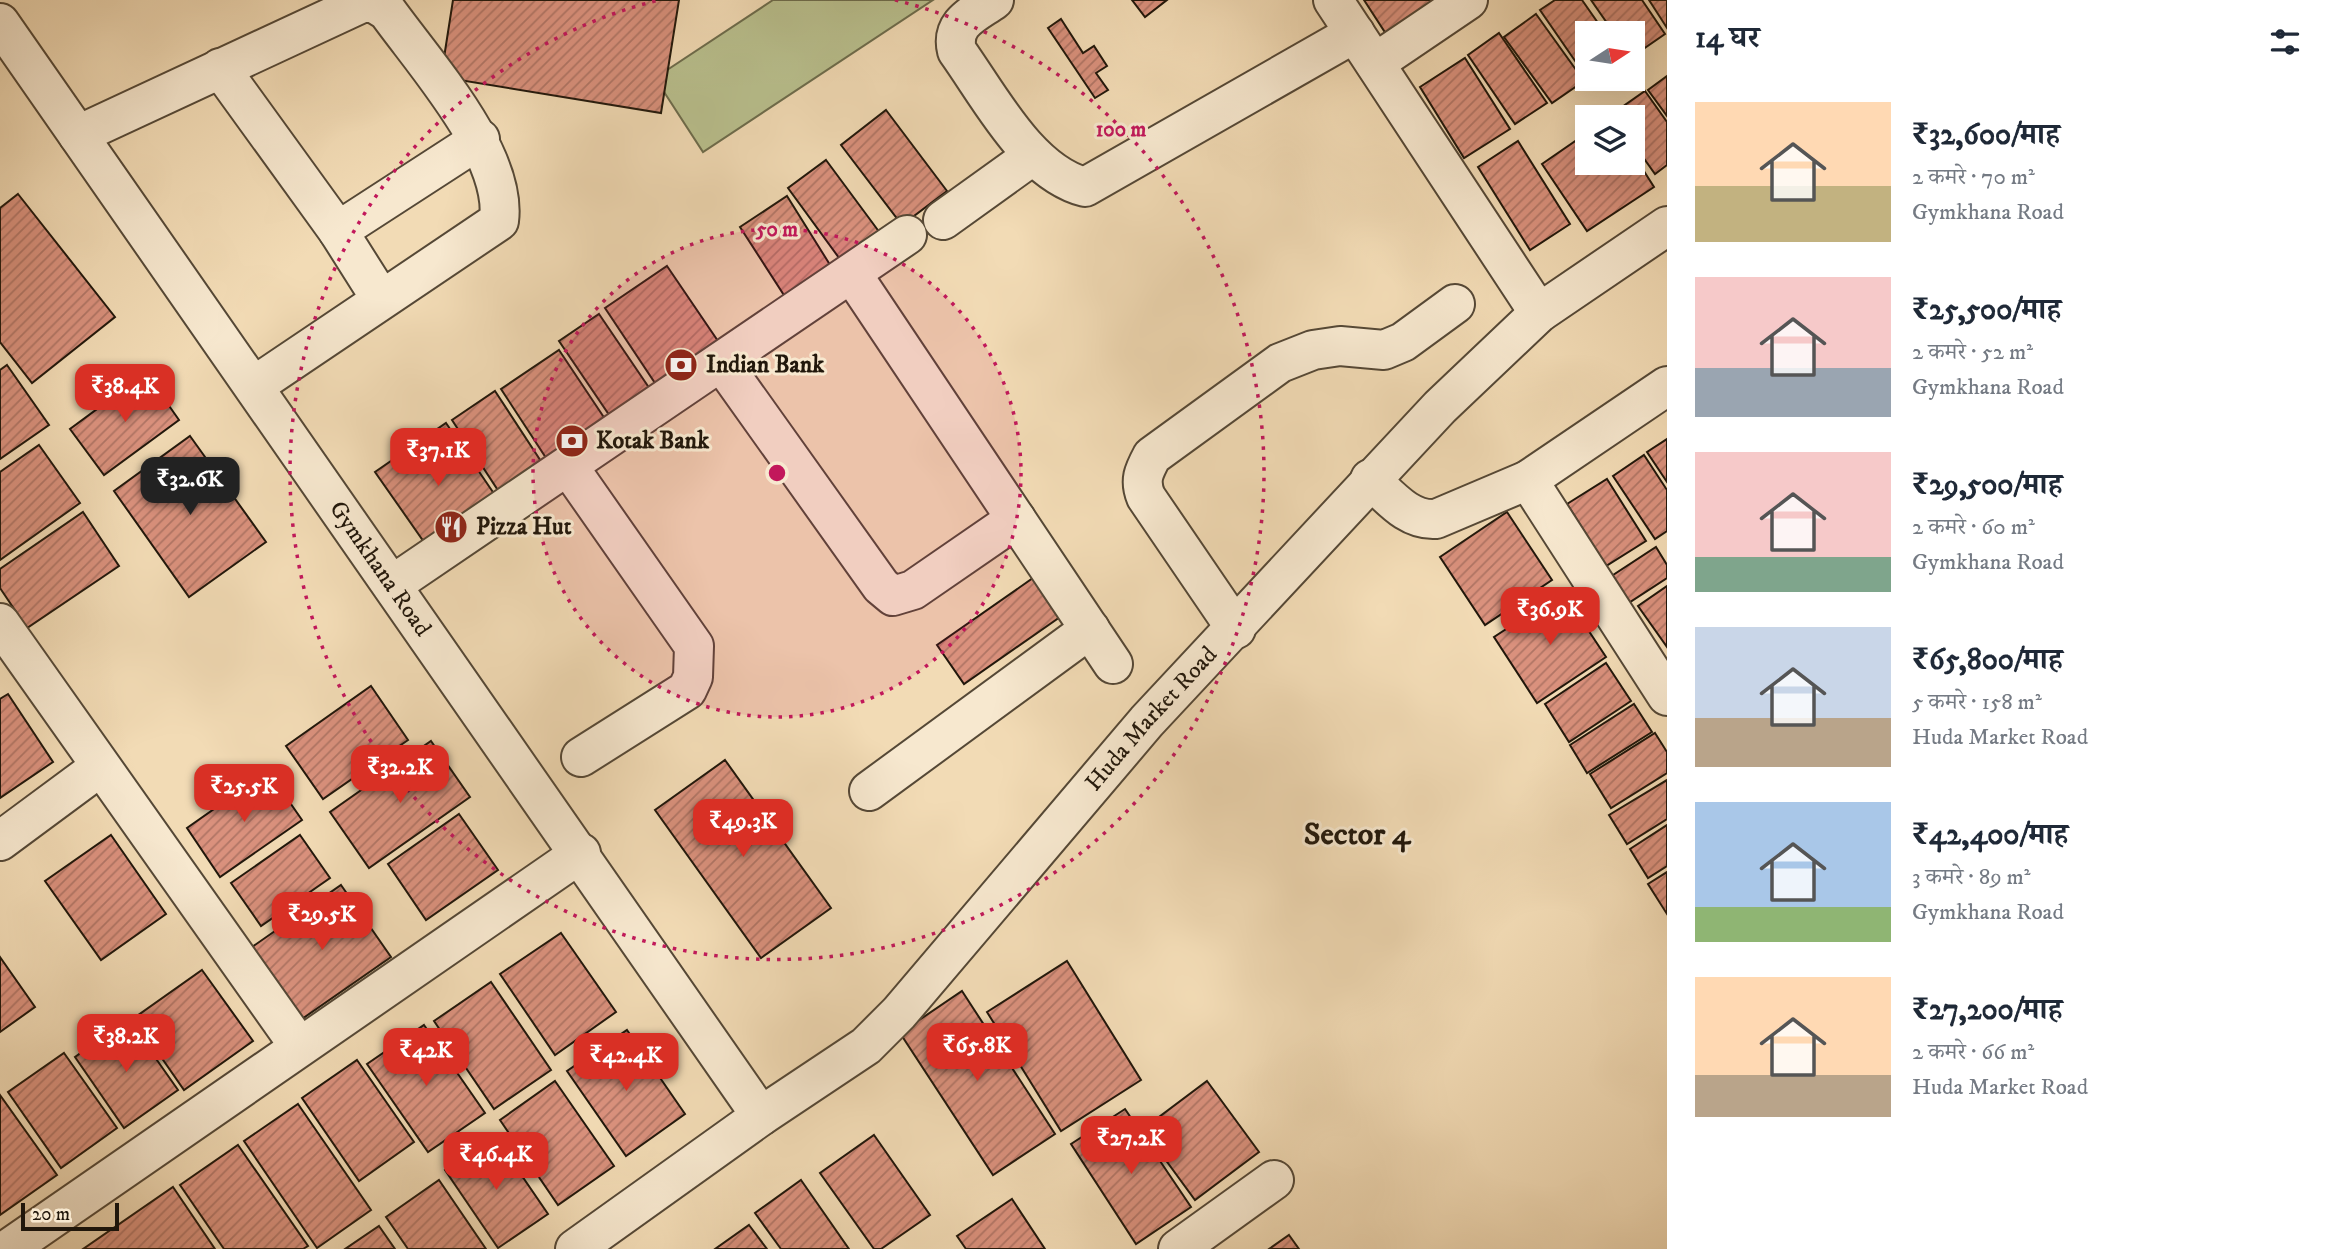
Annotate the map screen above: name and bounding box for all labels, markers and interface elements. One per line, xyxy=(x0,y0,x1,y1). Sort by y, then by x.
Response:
text: 14 घर xyxy=(1695,20,1760,57)
north arrow xyxy=(1575,21,1645,91)
map controls xyxy=(1575,21,1645,175)
icon: filters xyxy=(2266,23,2304,61)
button: layers xyxy=(1575,105,1645,175)
text: 100 m xyxy=(1096,117,1146,143)
text: ₹32,600/माह xyxy=(1912,117,2060,154)
icon: home xyxy=(1751,130,1835,214)
text: 2 कमरे · 70 m² xyxy=(1912,163,2035,192)
text: Gymkhana Road xyxy=(1912,198,2064,227)
text: 50 m xyxy=(755,217,798,243)
text: ₹25,500/माह xyxy=(1912,292,2061,329)
icon: home xyxy=(1751,305,1835,389)
text: 2 कमरे · 52 m² xyxy=(1912,338,2033,367)
bank icon: Indian Bank xyxy=(662,346,700,384)
place label: Indian Bank xyxy=(706,350,825,380)
pin: ₹38.4K xyxy=(68,364,182,424)
text: ₹38.4K xyxy=(91,372,159,401)
text: Gymkhana Road xyxy=(1912,373,2064,402)
bank icon: Kotak Bank xyxy=(553,422,591,460)
place label: Kotak Bank xyxy=(596,426,710,456)
pin: ₹37.1K xyxy=(381,428,495,488)
text: ₹37.1K xyxy=(406,436,470,465)
pin: ₹32.6K xyxy=(133,458,247,517)
centre of rings xyxy=(765,461,789,485)
text: ₹32.6K xyxy=(157,465,223,494)
text: ₹29,500/माह xyxy=(1912,467,2062,504)
icon: home xyxy=(1751,480,1835,564)
street label: Gymkhana Road xyxy=(322,495,438,642)
restaurant icon: Pizza Hut xyxy=(432,508,470,546)
place label: Pizza Hut xyxy=(476,512,572,542)
text: 2 कमरे · 60 m² xyxy=(1912,513,2035,542)
text: Gymkhana Road xyxy=(1912,548,2064,577)
pin: ₹36.9K xyxy=(1493,588,1607,647)
text: ₹36.9K xyxy=(1517,595,1583,624)
street label: Huda Market Road xyxy=(1079,640,1224,797)
text: ₹65,800/माह xyxy=(1912,642,2063,679)
icon: home xyxy=(1751,655,1835,739)
text: 5 कमरे · 158 m² xyxy=(1912,688,2042,717)
text: Huda Market Road xyxy=(1912,723,2088,752)
pin: ₹32.2K xyxy=(343,746,457,805)
text: ₹32.2K xyxy=(367,753,433,782)
pin: ₹25.5K xyxy=(187,764,301,824)
text: ₹25.5K xyxy=(210,772,278,801)
pin: ₹49.3K xyxy=(686,800,800,859)
text: ₹49.3K xyxy=(709,807,777,836)
district label: Sector 4 xyxy=(1304,815,1412,855)
text: ₹42,400/माह xyxy=(1912,817,2068,854)
icon: home xyxy=(1751,830,1835,914)
text: 3 कमरे · 89 m² xyxy=(1912,863,2031,892)
pin: ₹29.5K xyxy=(265,892,379,952)
text: Gymkhana Road xyxy=(1912,898,2064,927)
text: ₹29.5K xyxy=(288,900,356,929)
text: ₹27,200/माह xyxy=(1912,992,2062,1029)
icon: home xyxy=(1751,1005,1835,1089)
pin: ₹38.2K xyxy=(69,1014,183,1074)
text: ₹38.2K xyxy=(93,1022,159,1051)
pin: ₹65.8K xyxy=(920,1024,1034,1083)
pin: ₹42K xyxy=(385,1028,467,1088)
text: ₹65.8K xyxy=(943,1031,1011,1060)
pin: ₹42.4K xyxy=(569,1034,683,1093)
text: ₹42K xyxy=(399,1036,453,1065)
text: 2 कमरे · 66 m² xyxy=(1912,1038,2034,1067)
text: ₹42.4K xyxy=(590,1041,662,1070)
text: Huda Market Road xyxy=(1912,1073,2088,1102)
pin: ₹27.2K xyxy=(1074,1116,1188,1176)
text: ₹27.2K xyxy=(1097,1124,1165,1153)
pin: ₹46.4K xyxy=(439,1132,553,1192)
text: ₹46.4K xyxy=(459,1140,533,1169)
scale bar xyxy=(21,1200,119,1232)
text: 20 m xyxy=(32,1203,70,1226)

